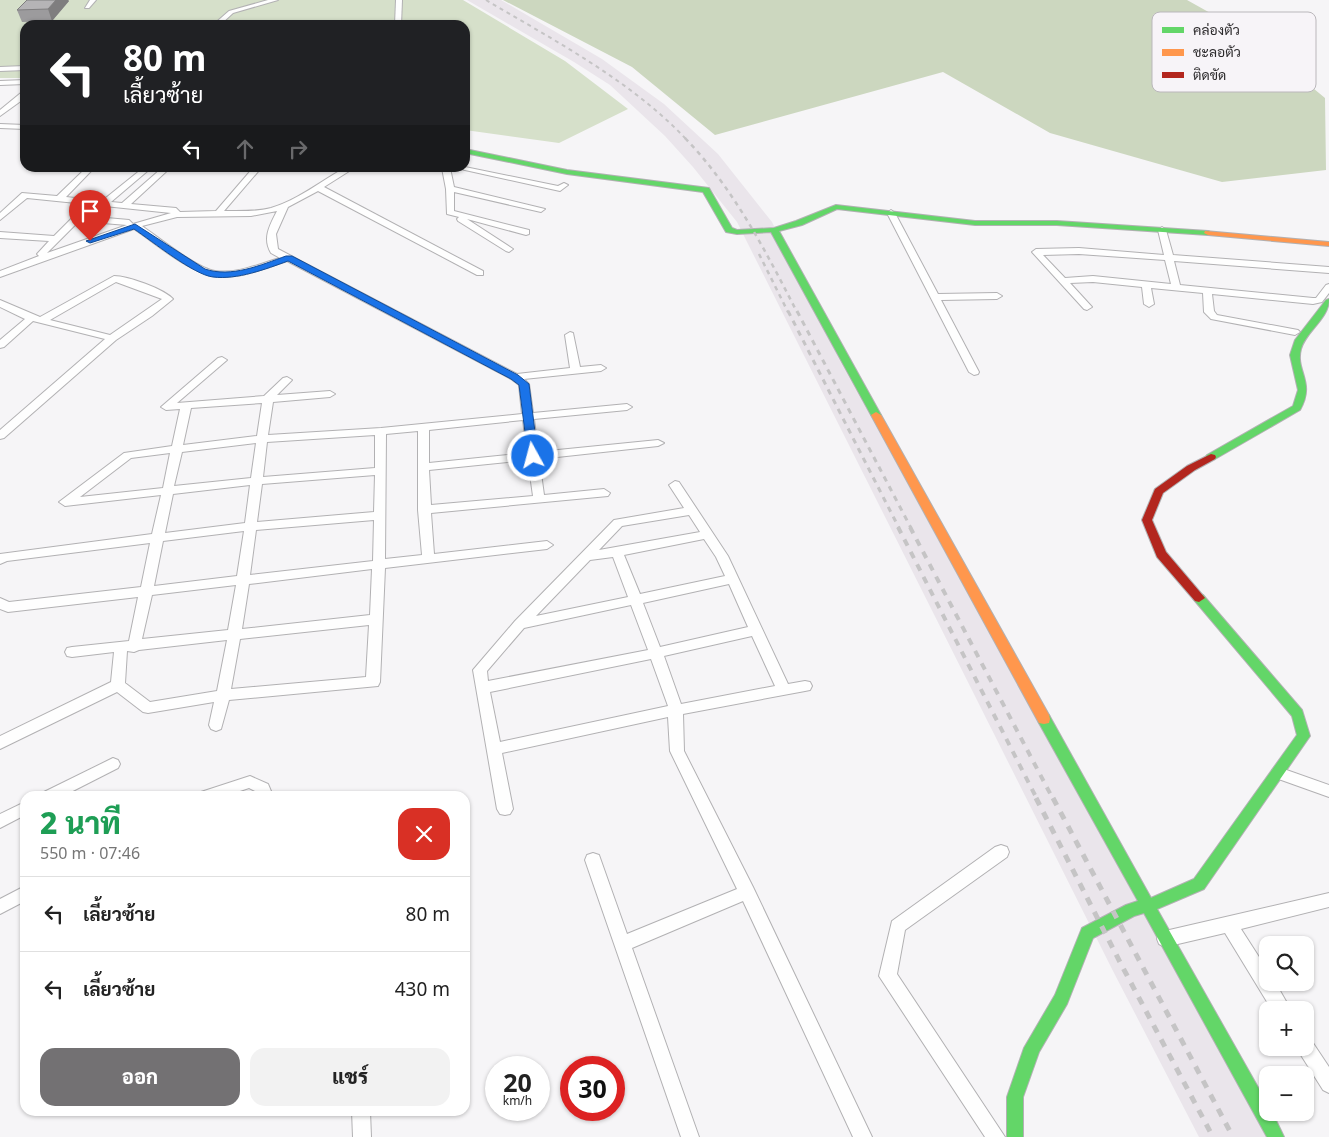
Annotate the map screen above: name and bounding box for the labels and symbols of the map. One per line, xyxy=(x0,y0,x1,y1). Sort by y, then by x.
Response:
legend xyxy=(1152,12,1316,92)
text: คล่องตัว xyxy=(1193,20,1240,39)
text: ชะลอตัว xyxy=(1193,42,1241,61)
text: ติดขัด xyxy=(1193,65,1226,84)
pin xyxy=(69,190,111,241)
position arrow xyxy=(506,429,558,481)
speed limit sign: 30 xyxy=(560,1056,625,1121)

